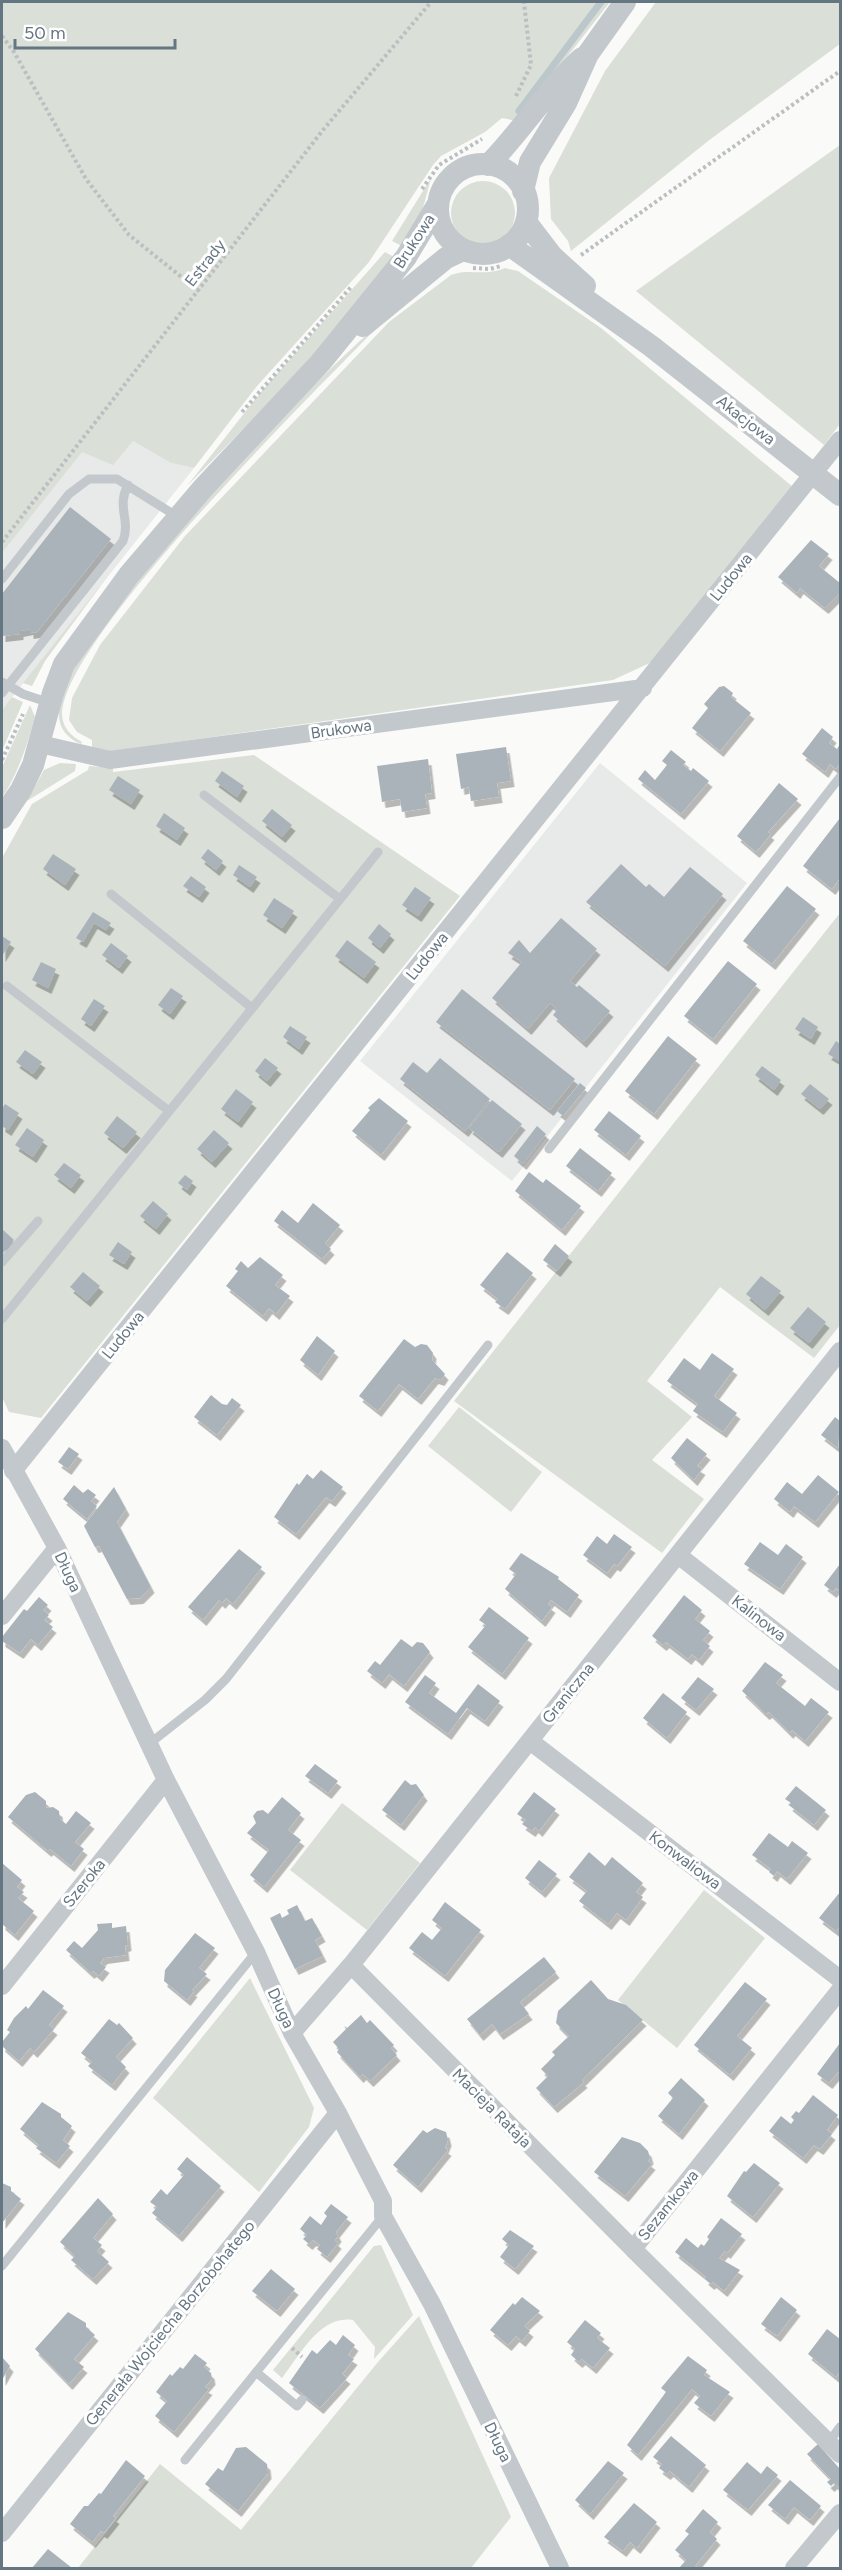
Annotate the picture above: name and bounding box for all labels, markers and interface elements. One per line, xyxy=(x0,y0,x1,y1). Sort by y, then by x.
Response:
scale bar xyxy=(15,12,176,50)
text: 50 m xyxy=(24,22,66,44)
street label: Brukowa xyxy=(389,210,439,272)
street label: Estrady xyxy=(181,235,230,290)
street label: Akacjowa xyxy=(713,391,779,449)
street label: Ludowa xyxy=(706,549,756,605)
street label: Brukowa xyxy=(309,715,373,743)
street label: Ludowa xyxy=(402,928,452,984)
street label: Ludowa xyxy=(98,1307,148,1363)
street label: Długa xyxy=(51,1549,85,1595)
street label: Kalinowa xyxy=(728,1591,790,1645)
street label: Graniczna xyxy=(538,1659,598,1727)
street label: Konwaliowa xyxy=(645,1827,725,1893)
street label: Szeroka xyxy=(59,1855,109,1911)
street label: Długa xyxy=(264,1985,298,2031)
street label: Macieja Rataja xyxy=(449,2065,535,2151)
street label: Sezamkowa xyxy=(634,2166,702,2244)
street label: Generała Wojciecha Borzobohatego xyxy=(81,2217,259,2429)
street label: Długa xyxy=(480,2419,516,2465)

